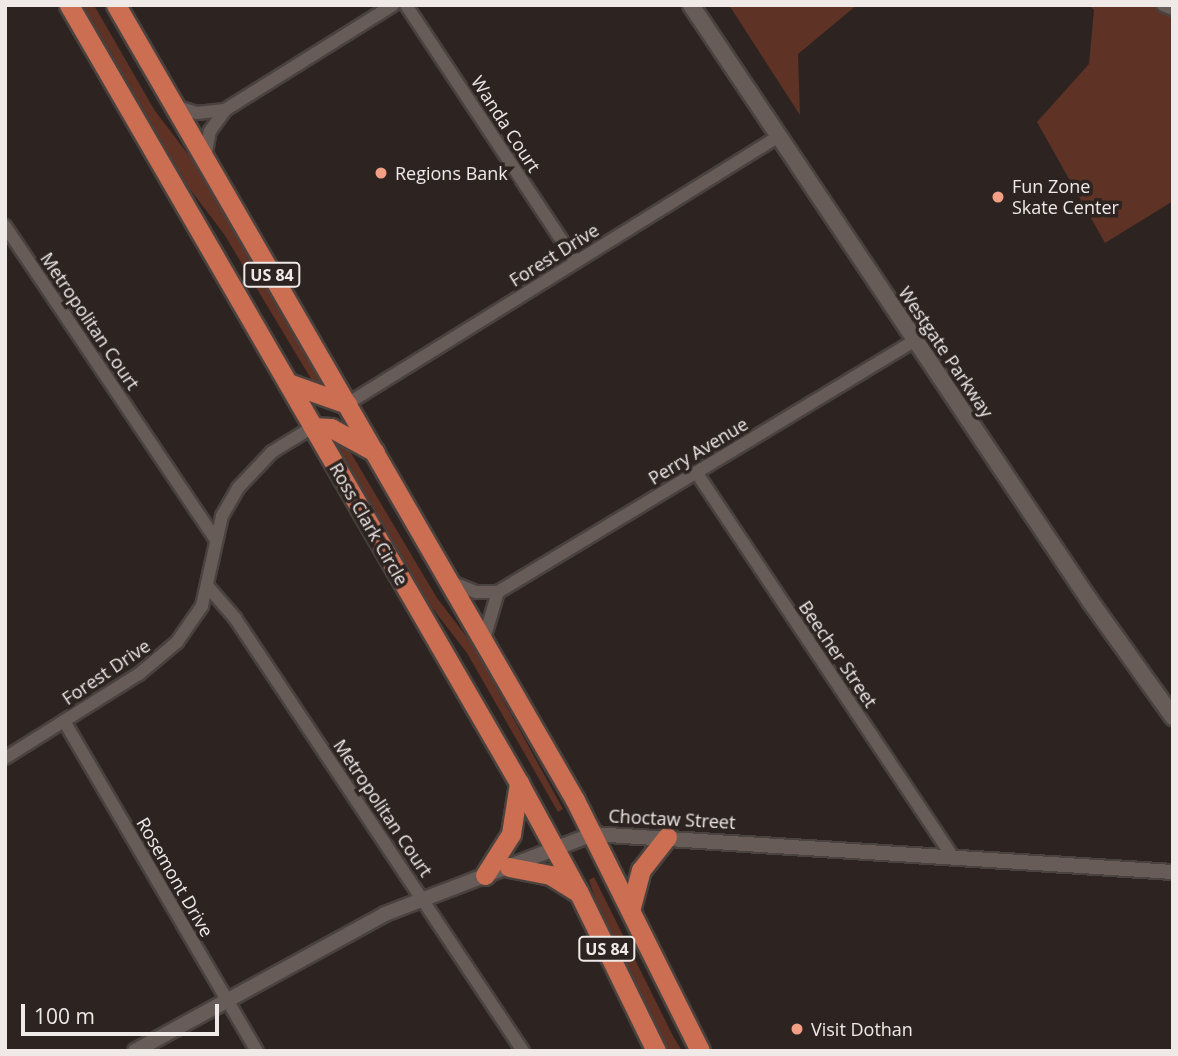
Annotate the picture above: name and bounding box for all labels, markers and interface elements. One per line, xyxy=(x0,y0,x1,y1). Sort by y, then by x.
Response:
street label: Wanda Court xyxy=(467,72,545,176)
place label: Regions Bank xyxy=(395,162,508,184)
marker: Regions Bank xyxy=(373,165,389,181)
place label: Fun Zone Skate Center xyxy=(1012,176,1119,218)
marker: Fun Zone Skate Center xyxy=(990,189,1006,205)
street label: Forest Drive xyxy=(505,219,603,291)
street label: Metropolitan Court xyxy=(36,248,144,394)
road number: US 84 xyxy=(242,262,302,288)
street label: Westgate Parkway xyxy=(894,282,998,422)
street label: Perry Avenue xyxy=(644,413,752,489)
street label: Ross Clark Circle xyxy=(325,459,413,589)
street label: Beecher Street xyxy=(794,597,882,711)
street label: Forest Drive xyxy=(58,635,154,709)
street label: Metropolitan Court xyxy=(329,735,437,881)
street label: Choctaw Street xyxy=(608,805,736,833)
street label: Rosemont Drive xyxy=(132,813,218,941)
road number: US 84 xyxy=(577,937,637,962)
scale bar xyxy=(24,990,222,1034)
text: 100 m xyxy=(34,1002,95,1030)
place label: Visit Dothan xyxy=(811,1018,913,1040)
marker: Visit Dothan xyxy=(789,1021,805,1037)

